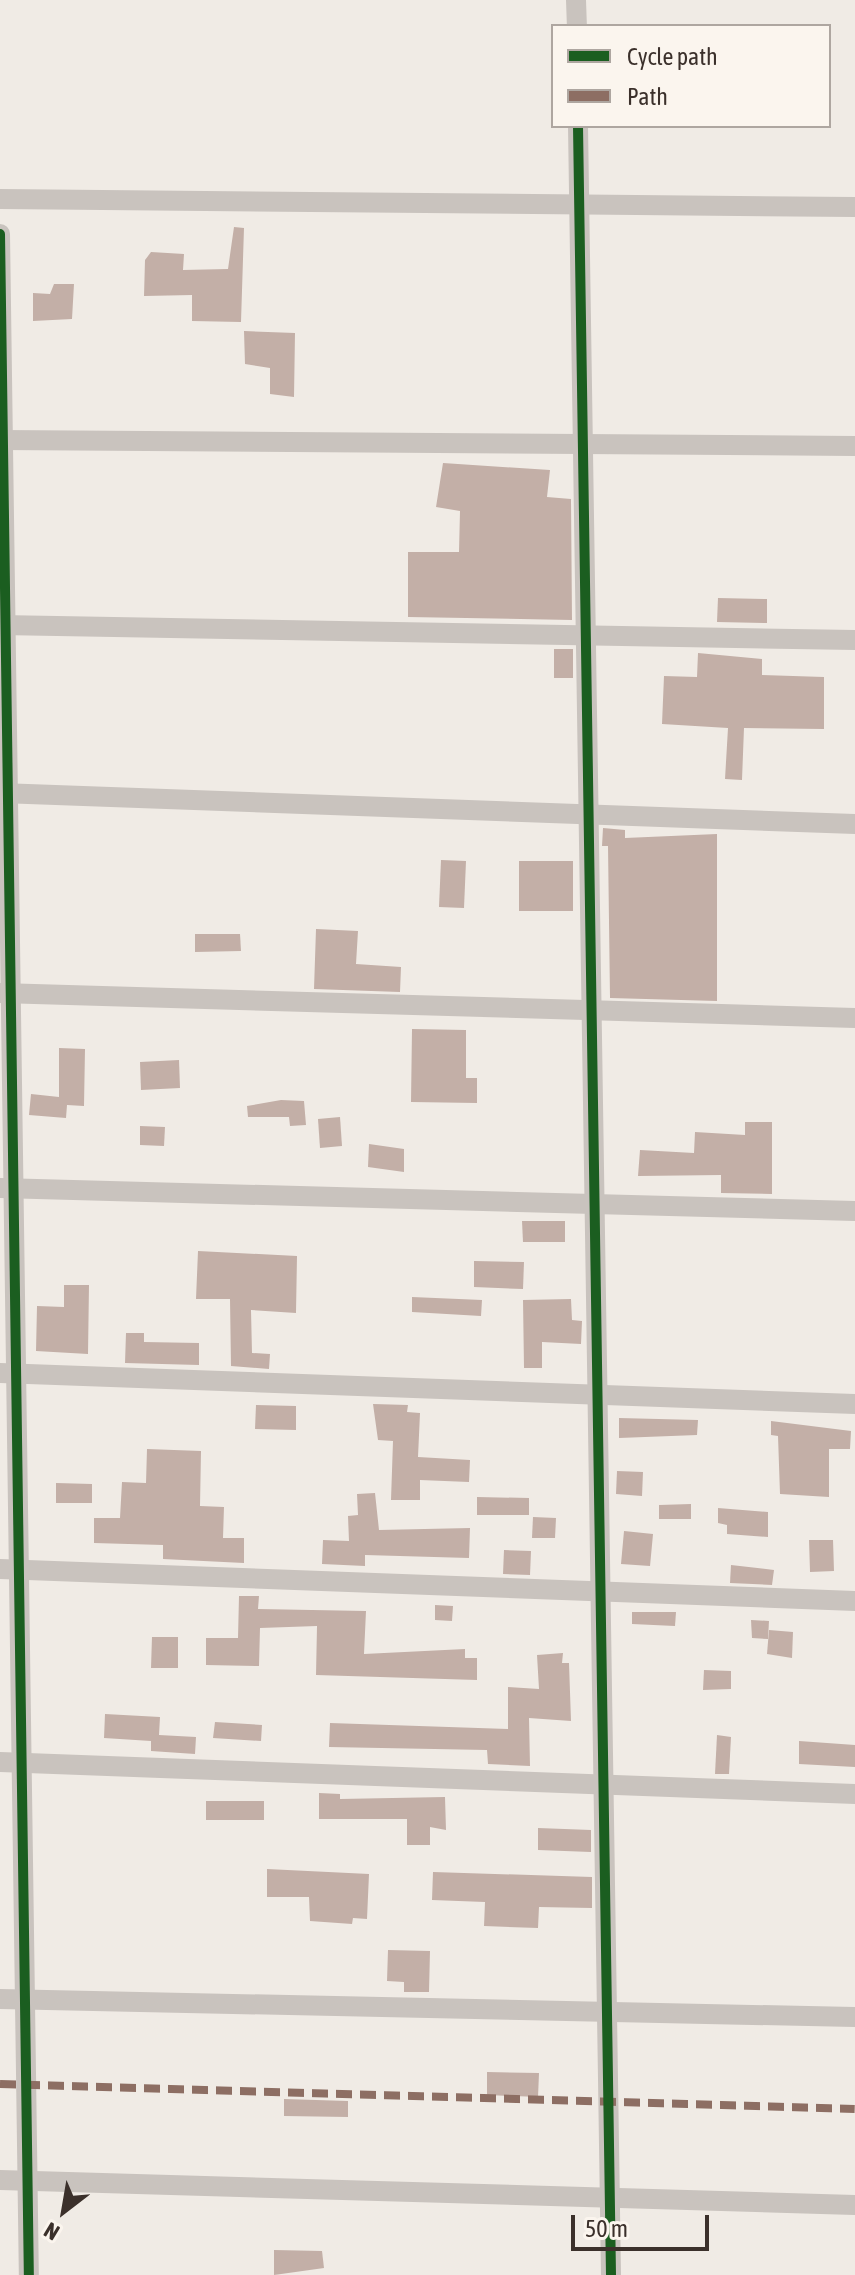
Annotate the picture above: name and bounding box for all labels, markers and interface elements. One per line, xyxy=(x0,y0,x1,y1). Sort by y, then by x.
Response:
legend xyxy=(551,24,831,128)
text: Cycle path xyxy=(627,43,718,70)
text: Path xyxy=(627,83,668,110)
north arrow xyxy=(24,2171,104,2251)
scale bar xyxy=(575,2199,713,2249)
text: 50 m xyxy=(585,2215,628,2242)
text: N xyxy=(39,2217,64,2246)

